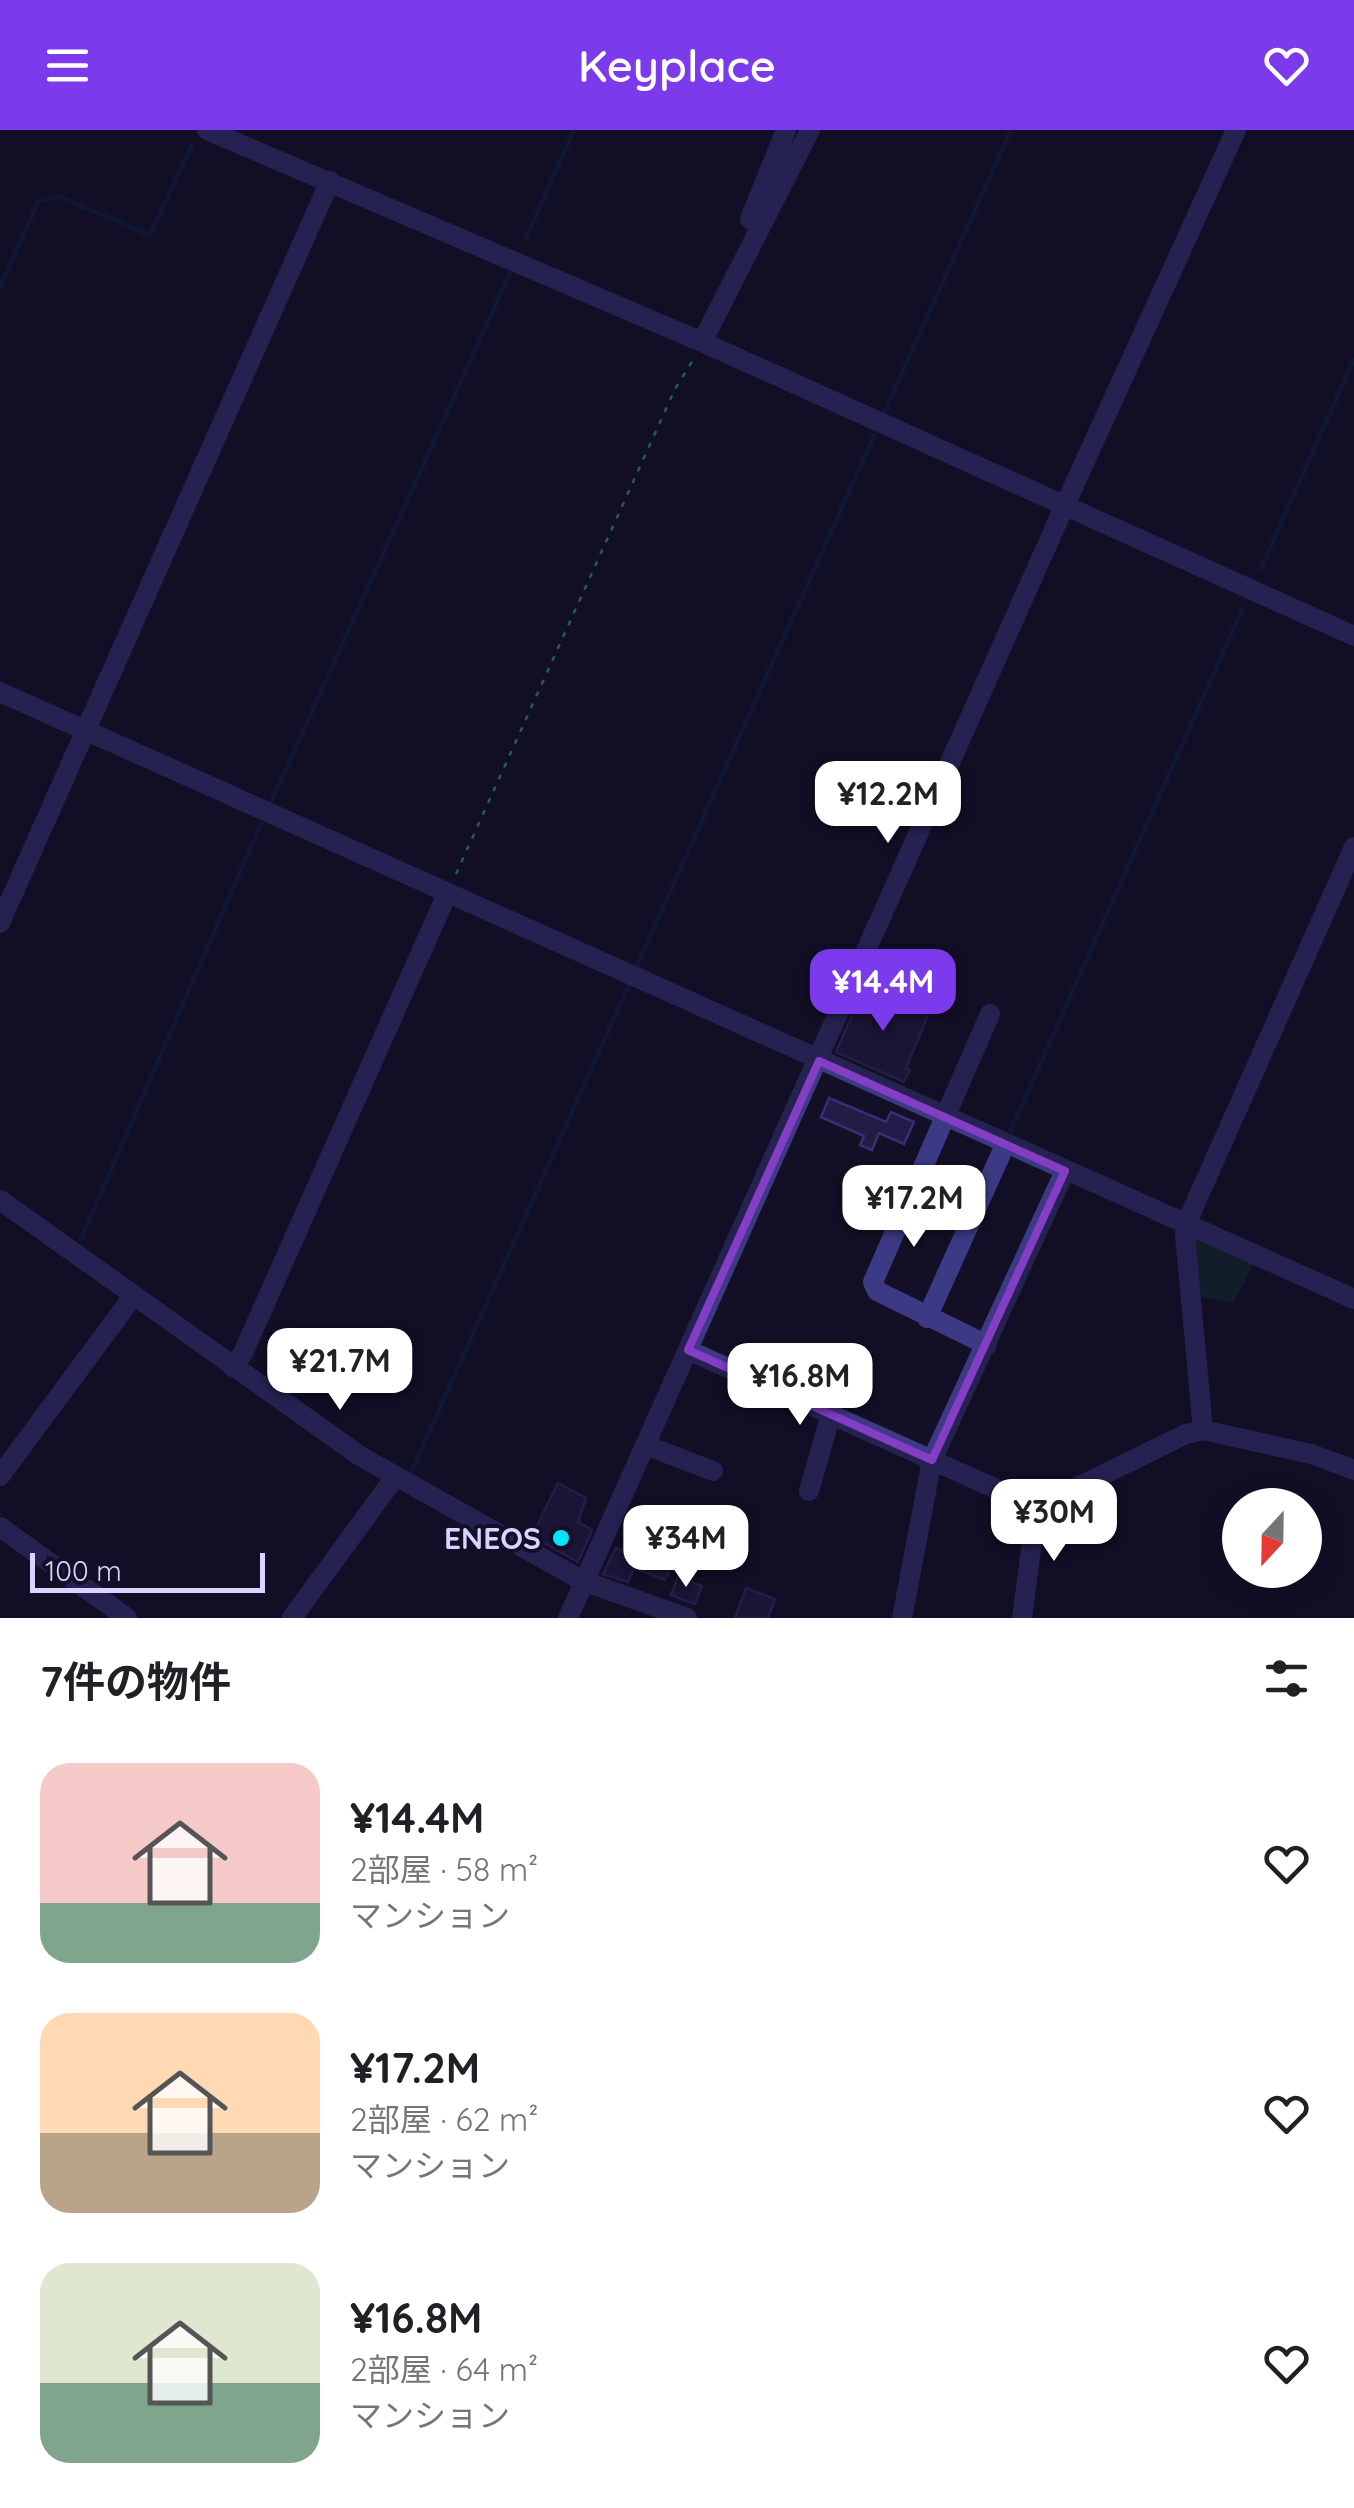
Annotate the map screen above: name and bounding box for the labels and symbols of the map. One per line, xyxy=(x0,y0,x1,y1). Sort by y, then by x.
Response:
pin: ¥12.2M xyxy=(807,761,969,846)
pin: ¥14.4M xyxy=(802,949,964,1034)
pin: ¥17.2M xyxy=(833,1165,995,1250)
pin: ¥21.7M xyxy=(259,1328,421,1413)
pin: ¥16.8M xyxy=(719,1343,881,1428)
pin: ¥30M xyxy=(995,1479,1113,1564)
north arrow xyxy=(1222,1488,1322,1588)
pin: ¥34M xyxy=(627,1505,745,1590)
place label: ENEOS xyxy=(444,1519,541,1557)
marker: ENEOS xyxy=(550,1527,572,1549)
scale bar xyxy=(30,1548,265,1592)

